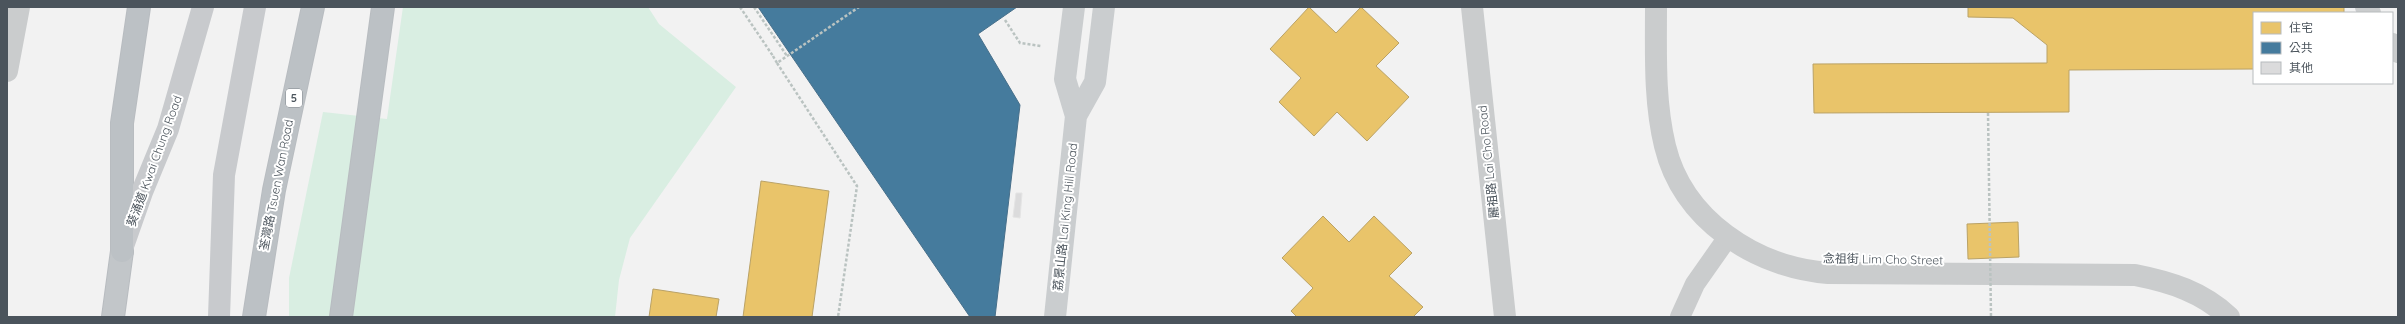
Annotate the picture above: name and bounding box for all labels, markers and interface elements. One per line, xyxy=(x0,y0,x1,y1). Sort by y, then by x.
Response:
legend xyxy=(2253,12,2393,84)
text: 住宅 xyxy=(2289,20,2313,35)
text: 公共 xyxy=(2289,40,2313,55)
text: 其他 xyxy=(2289,60,2313,75)
road number: 5 xyxy=(286,89,302,107)
street label: 葵涌道 Kwai Chung Road xyxy=(123,93,185,229)
street label: 麗祖路 Lai Cho Road xyxy=(1475,105,1501,219)
street label: 荃灣路 Tsuen Wan Road xyxy=(256,118,296,252)
street label: 荔景山路 Lai King Hill Road xyxy=(1050,142,1080,292)
street label: 念祖街 Lim Cho Street xyxy=(1823,250,1943,268)

